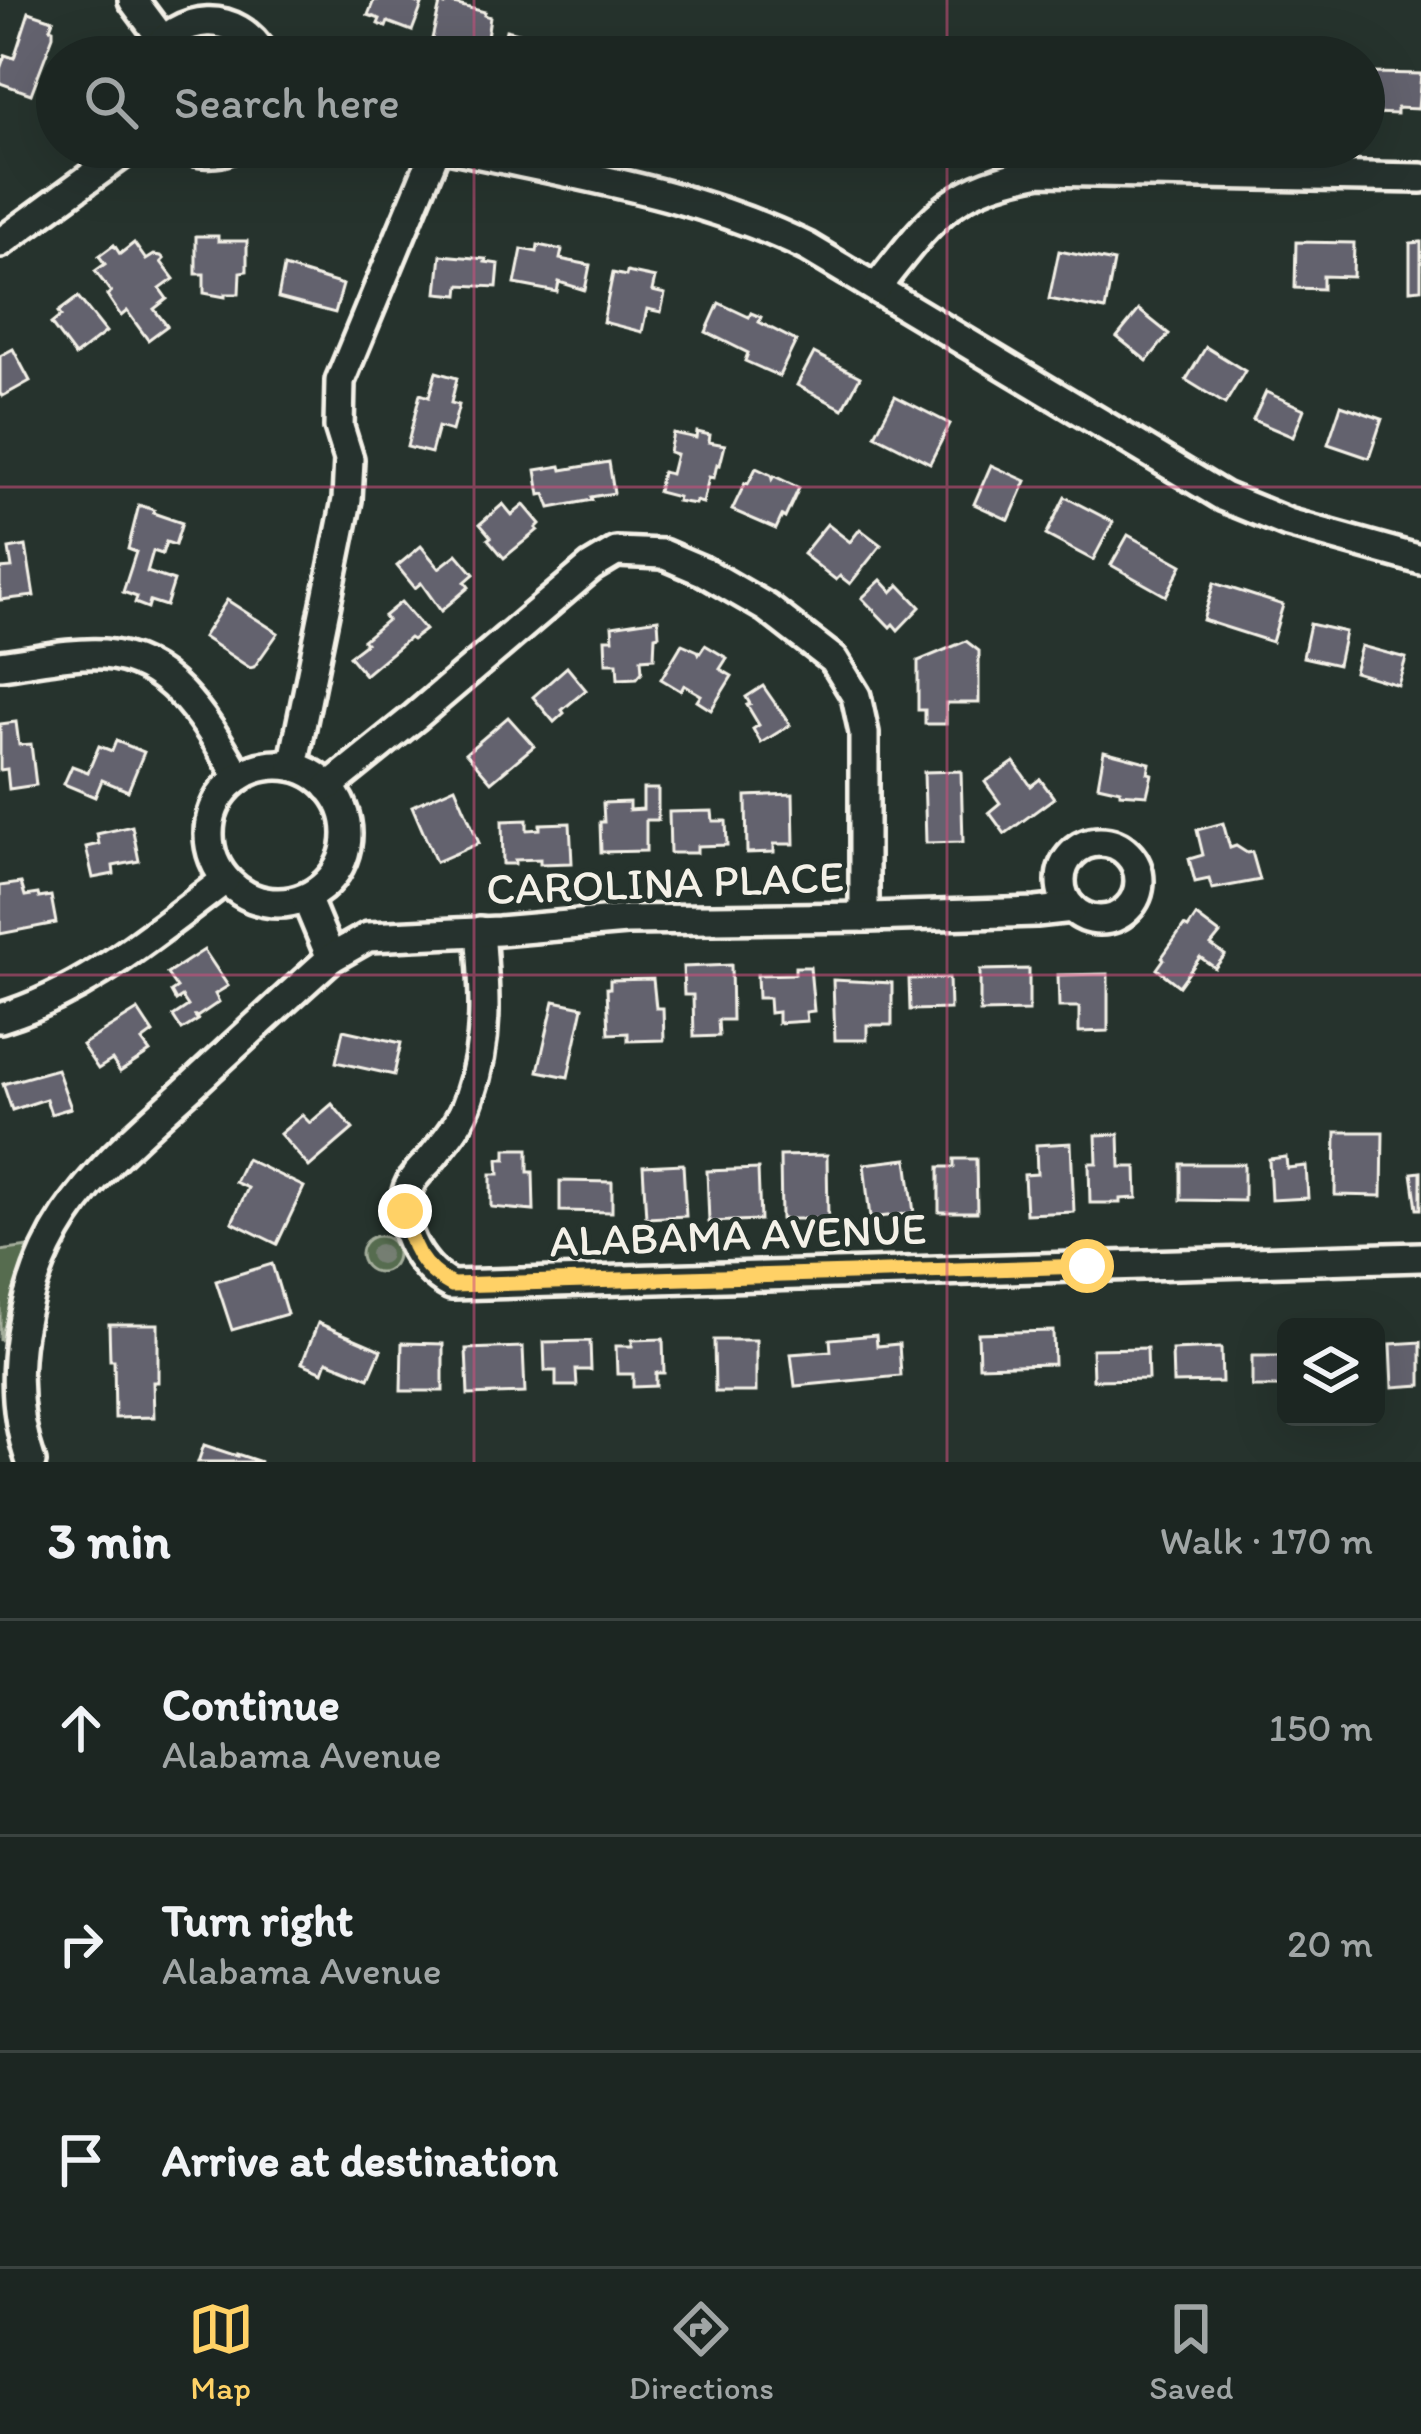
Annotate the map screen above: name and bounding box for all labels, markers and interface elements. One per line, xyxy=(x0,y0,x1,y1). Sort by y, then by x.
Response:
search box xyxy=(36,36,1385,168)
icon: search xyxy=(78,69,144,135)
text: Search here xyxy=(174,75,400,129)
street label: CAROLINA PLACE xyxy=(485,849,845,915)
route end xyxy=(378,1184,432,1238)
street label: ALABAMA AVENUE xyxy=(549,1200,927,1268)
route start xyxy=(1060,1239,1114,1293)
map controls xyxy=(1277,1318,1385,1426)
button: layers xyxy=(1277,1318,1385,1426)
text: 3 min xyxy=(48,1510,170,1571)
text: Walk · 170 m xyxy=(1160,1517,1373,1564)
text: Continue xyxy=(162,1677,340,1731)
icon: ahead xyxy=(48,1695,114,1761)
text: 150 m xyxy=(1269,1704,1373,1751)
text: Alabama Avenue xyxy=(162,1731,442,1778)
text: Turn right xyxy=(162,1893,353,1947)
icon: right xyxy=(48,1911,114,1977)
text: 20 m xyxy=(1287,1920,1373,1967)
text: Alabama Avenue xyxy=(162,1947,442,1994)
icon: arrive xyxy=(48,2127,114,2193)
text: Arrive at destination xyxy=(162,2133,558,2187)
tab: Map xyxy=(188,2296,254,2407)
tab: Directions xyxy=(629,2296,774,2407)
tab: Saved xyxy=(1149,2296,1233,2407)

